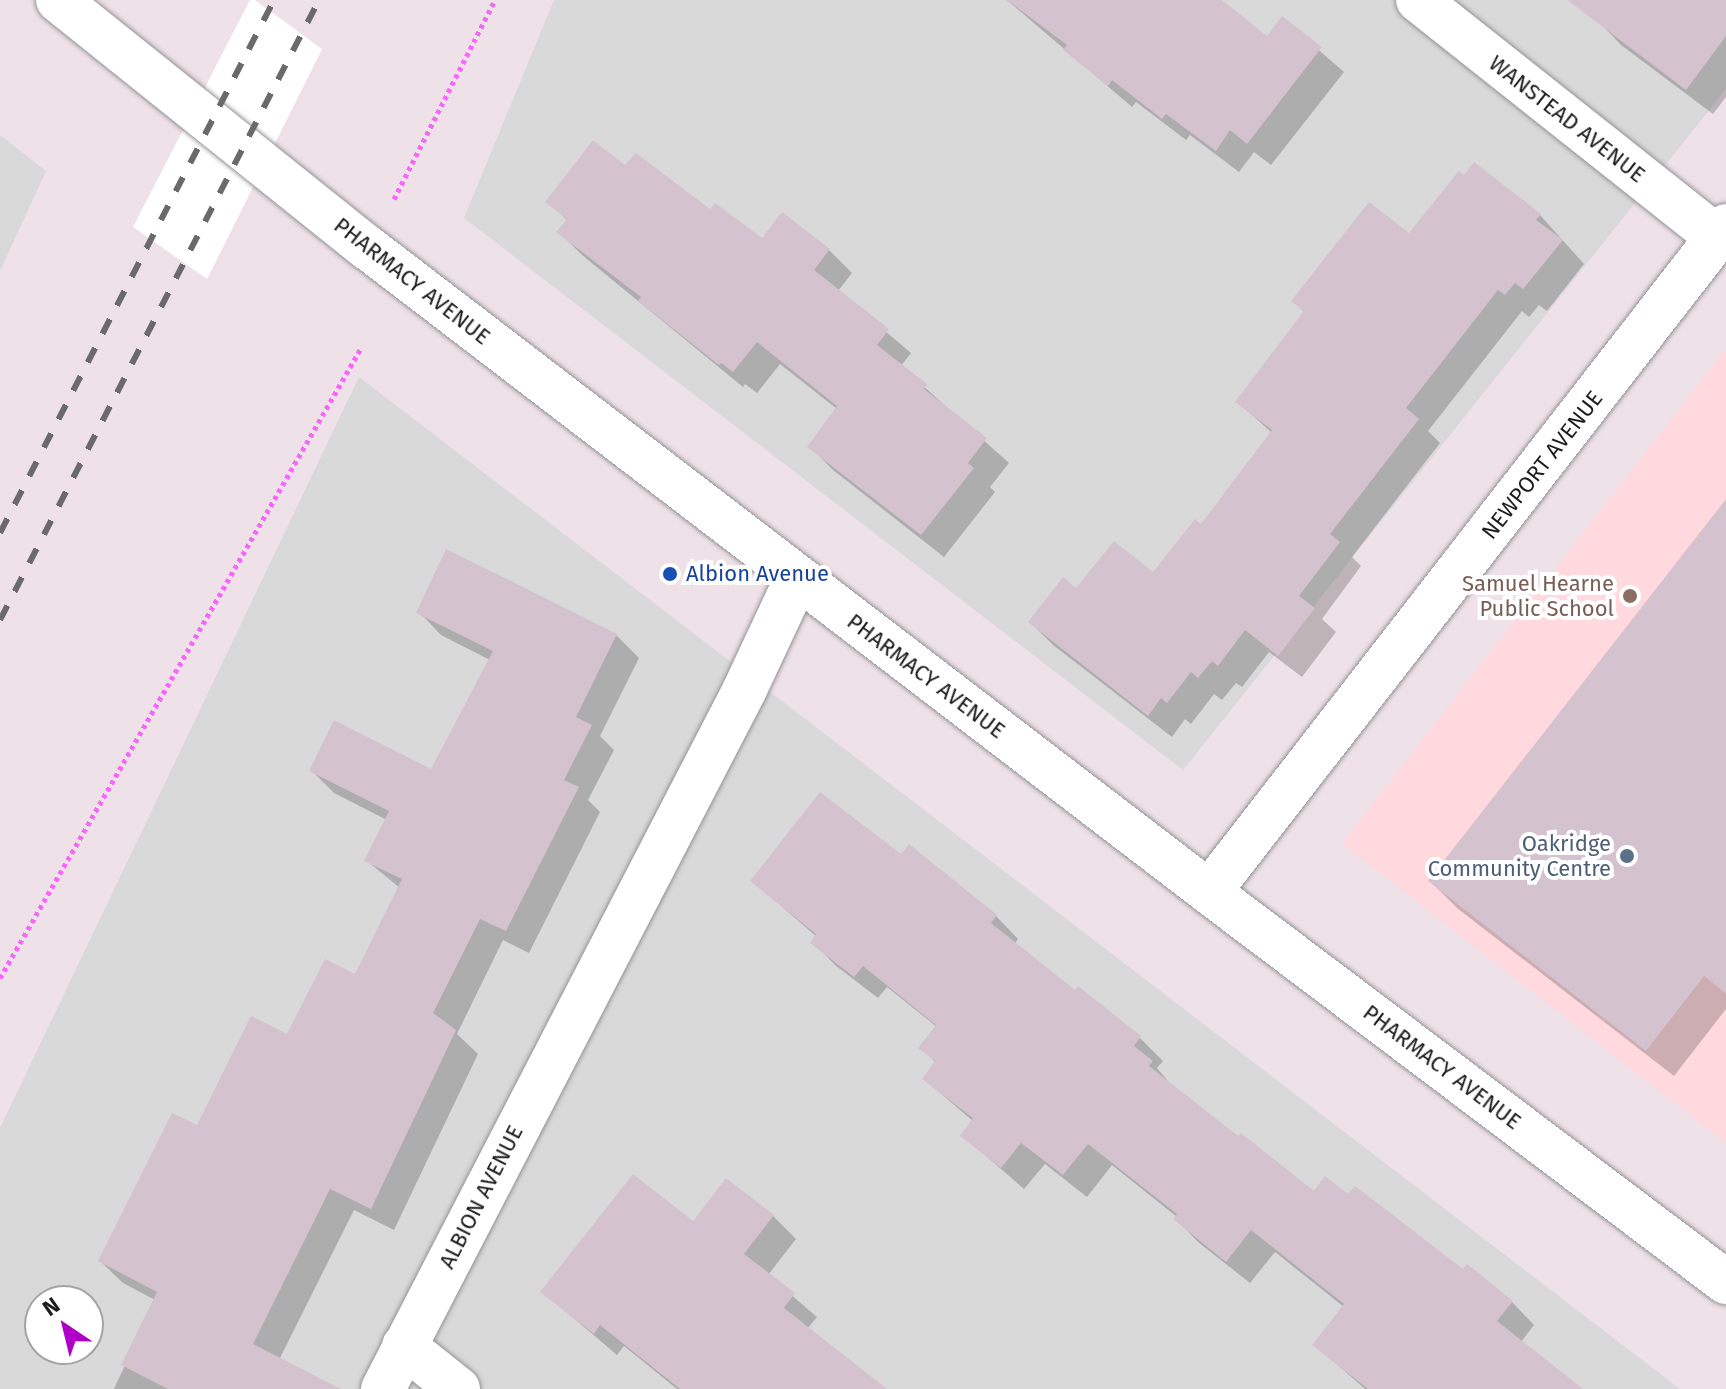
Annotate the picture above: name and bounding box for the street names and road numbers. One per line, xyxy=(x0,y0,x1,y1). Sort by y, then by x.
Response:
street label: WANSTEAD AVENUE xyxy=(1484,50,1650,188)
street label: PHARMACY AVENUE xyxy=(329,212,495,350)
street label: NEWPORT AVENUE xyxy=(1476,386,1608,544)
street label: PHARMACY AVENUE xyxy=(842,608,1010,744)
street label: PHARMACY AVENUE xyxy=(1358,999,1526,1135)
street label: ALBION AVENUE xyxy=(434,1121,528,1273)

